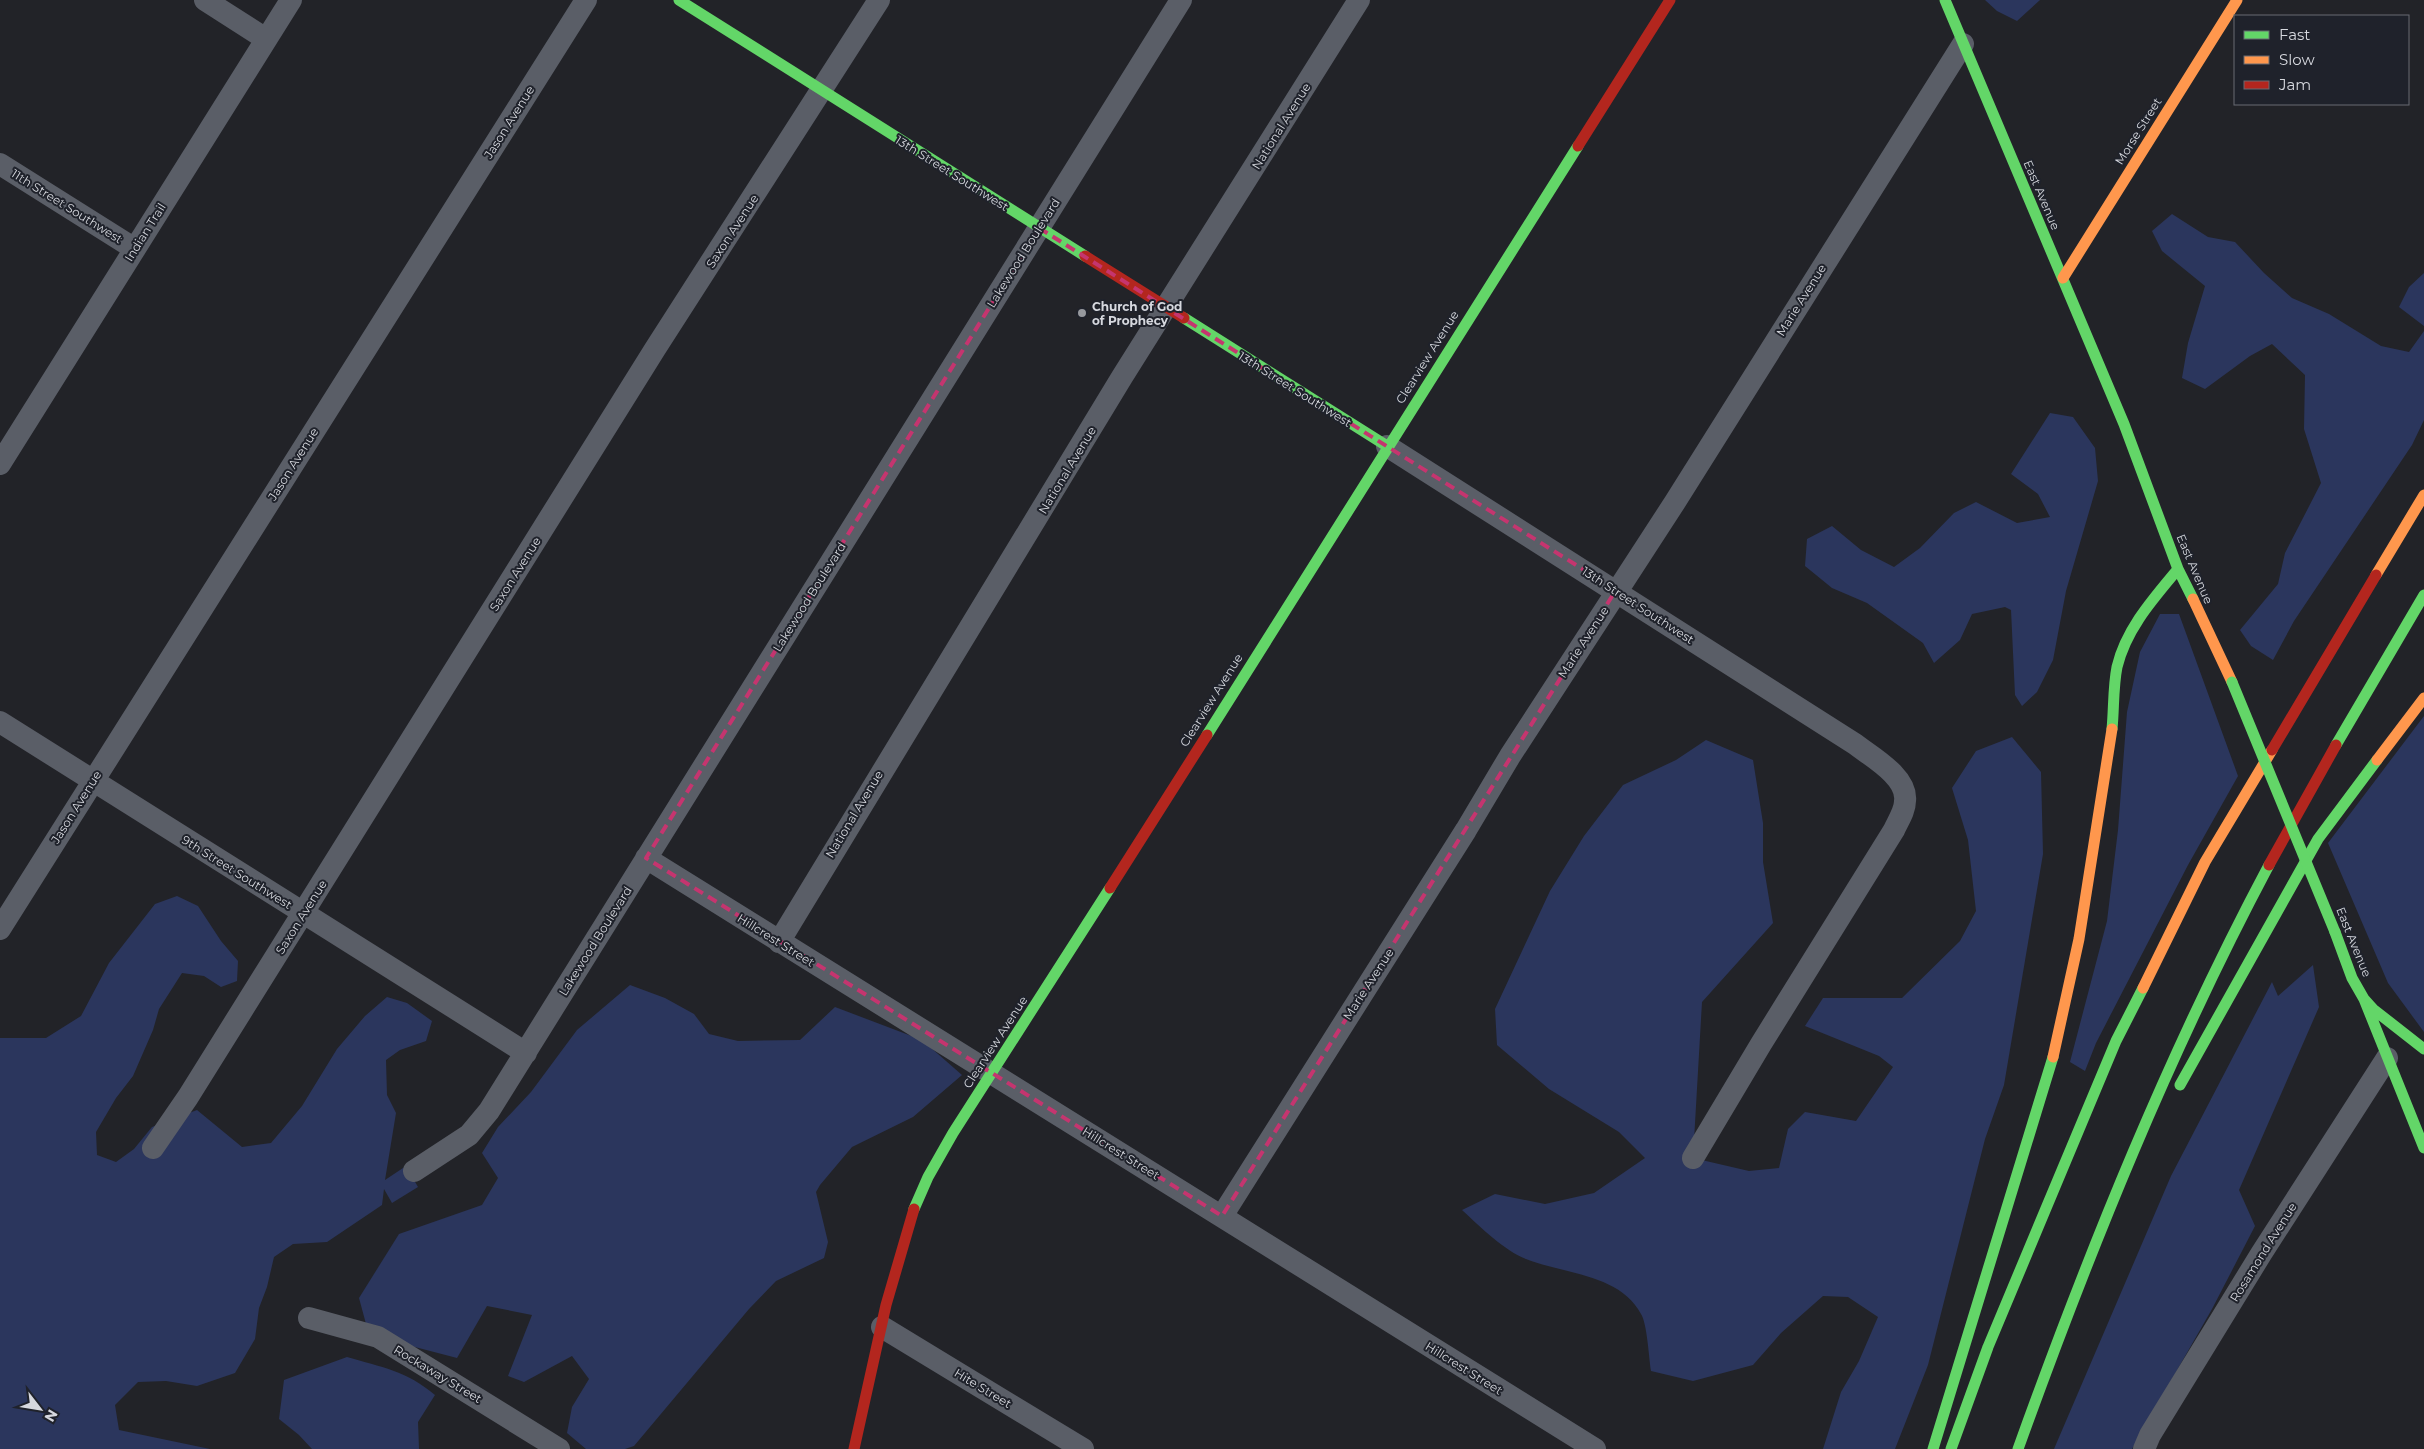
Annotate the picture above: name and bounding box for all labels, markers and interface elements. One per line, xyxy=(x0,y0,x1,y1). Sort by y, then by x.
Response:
legend xyxy=(2234,15,2409,105)
text: Fast xyxy=(2279,25,2310,44)
text: Slow xyxy=(2279,50,2315,69)
text: Jam xyxy=(2278,75,2311,94)
street label: National Avenue xyxy=(1248,80,1314,172)
street label: Jason Avenue xyxy=(480,83,537,162)
street label: Morse Street xyxy=(2111,95,2165,167)
street label: 13th Street Southwest xyxy=(893,132,1012,214)
street label: East Avenue xyxy=(2021,158,2063,232)
street label: 11th Street Southwest xyxy=(9,166,126,246)
street label: Saxon Avenue xyxy=(703,191,761,271)
street label: Lakewood Boulevard xyxy=(983,196,1063,310)
street label: Indian Trail xyxy=(121,200,169,264)
street label: Marie Avenue xyxy=(1773,261,1829,339)
place label: Church of God of Prophecy xyxy=(1092,299,1182,328)
marker: Church of God of Prophecy xyxy=(1076,307,1088,319)
street label: Clearview Avenue xyxy=(1392,308,1462,406)
street label: 13th Street Southwest xyxy=(1236,348,1355,430)
street label: National Avenue xyxy=(1035,424,1099,516)
street label: Jason Avenue xyxy=(264,425,321,504)
street label: East Avenue xyxy=(2174,532,2216,606)
street label: Saxon Avenue xyxy=(486,534,544,614)
street label: Lakewood Boulevard xyxy=(769,540,849,654)
street label: 13th Street Southwest xyxy=(1579,563,1697,647)
street label: Marie Avenue xyxy=(1554,603,1612,681)
street label: Clearview Avenue xyxy=(1176,651,1246,749)
street label: Jason Avenue xyxy=(47,768,104,847)
street label: National Avenue xyxy=(822,768,886,860)
street label: 9th Street Southwest xyxy=(179,832,295,912)
street label: Saxon Avenue xyxy=(272,877,330,957)
street label: Lakewood Boulevard xyxy=(555,884,635,998)
street label: East Avenue xyxy=(2333,905,2375,979)
street label: Hillcrest Street xyxy=(735,910,818,970)
street label: Marie Avenue xyxy=(1339,945,1397,1023)
street label: Clearview Avenue xyxy=(960,993,1030,1091)
street label: Hillcrest Street xyxy=(1080,1123,1163,1183)
street label: Rosamond Avenue xyxy=(2226,1200,2300,1304)
street label: Hillcrest Street xyxy=(1423,1338,1506,1398)
street label: Rockaway Street xyxy=(391,1342,485,1406)
street label: Hite Street xyxy=(952,1365,1014,1411)
north arrow xyxy=(15,1384,65,1434)
text: N xyxy=(41,1406,62,1425)

